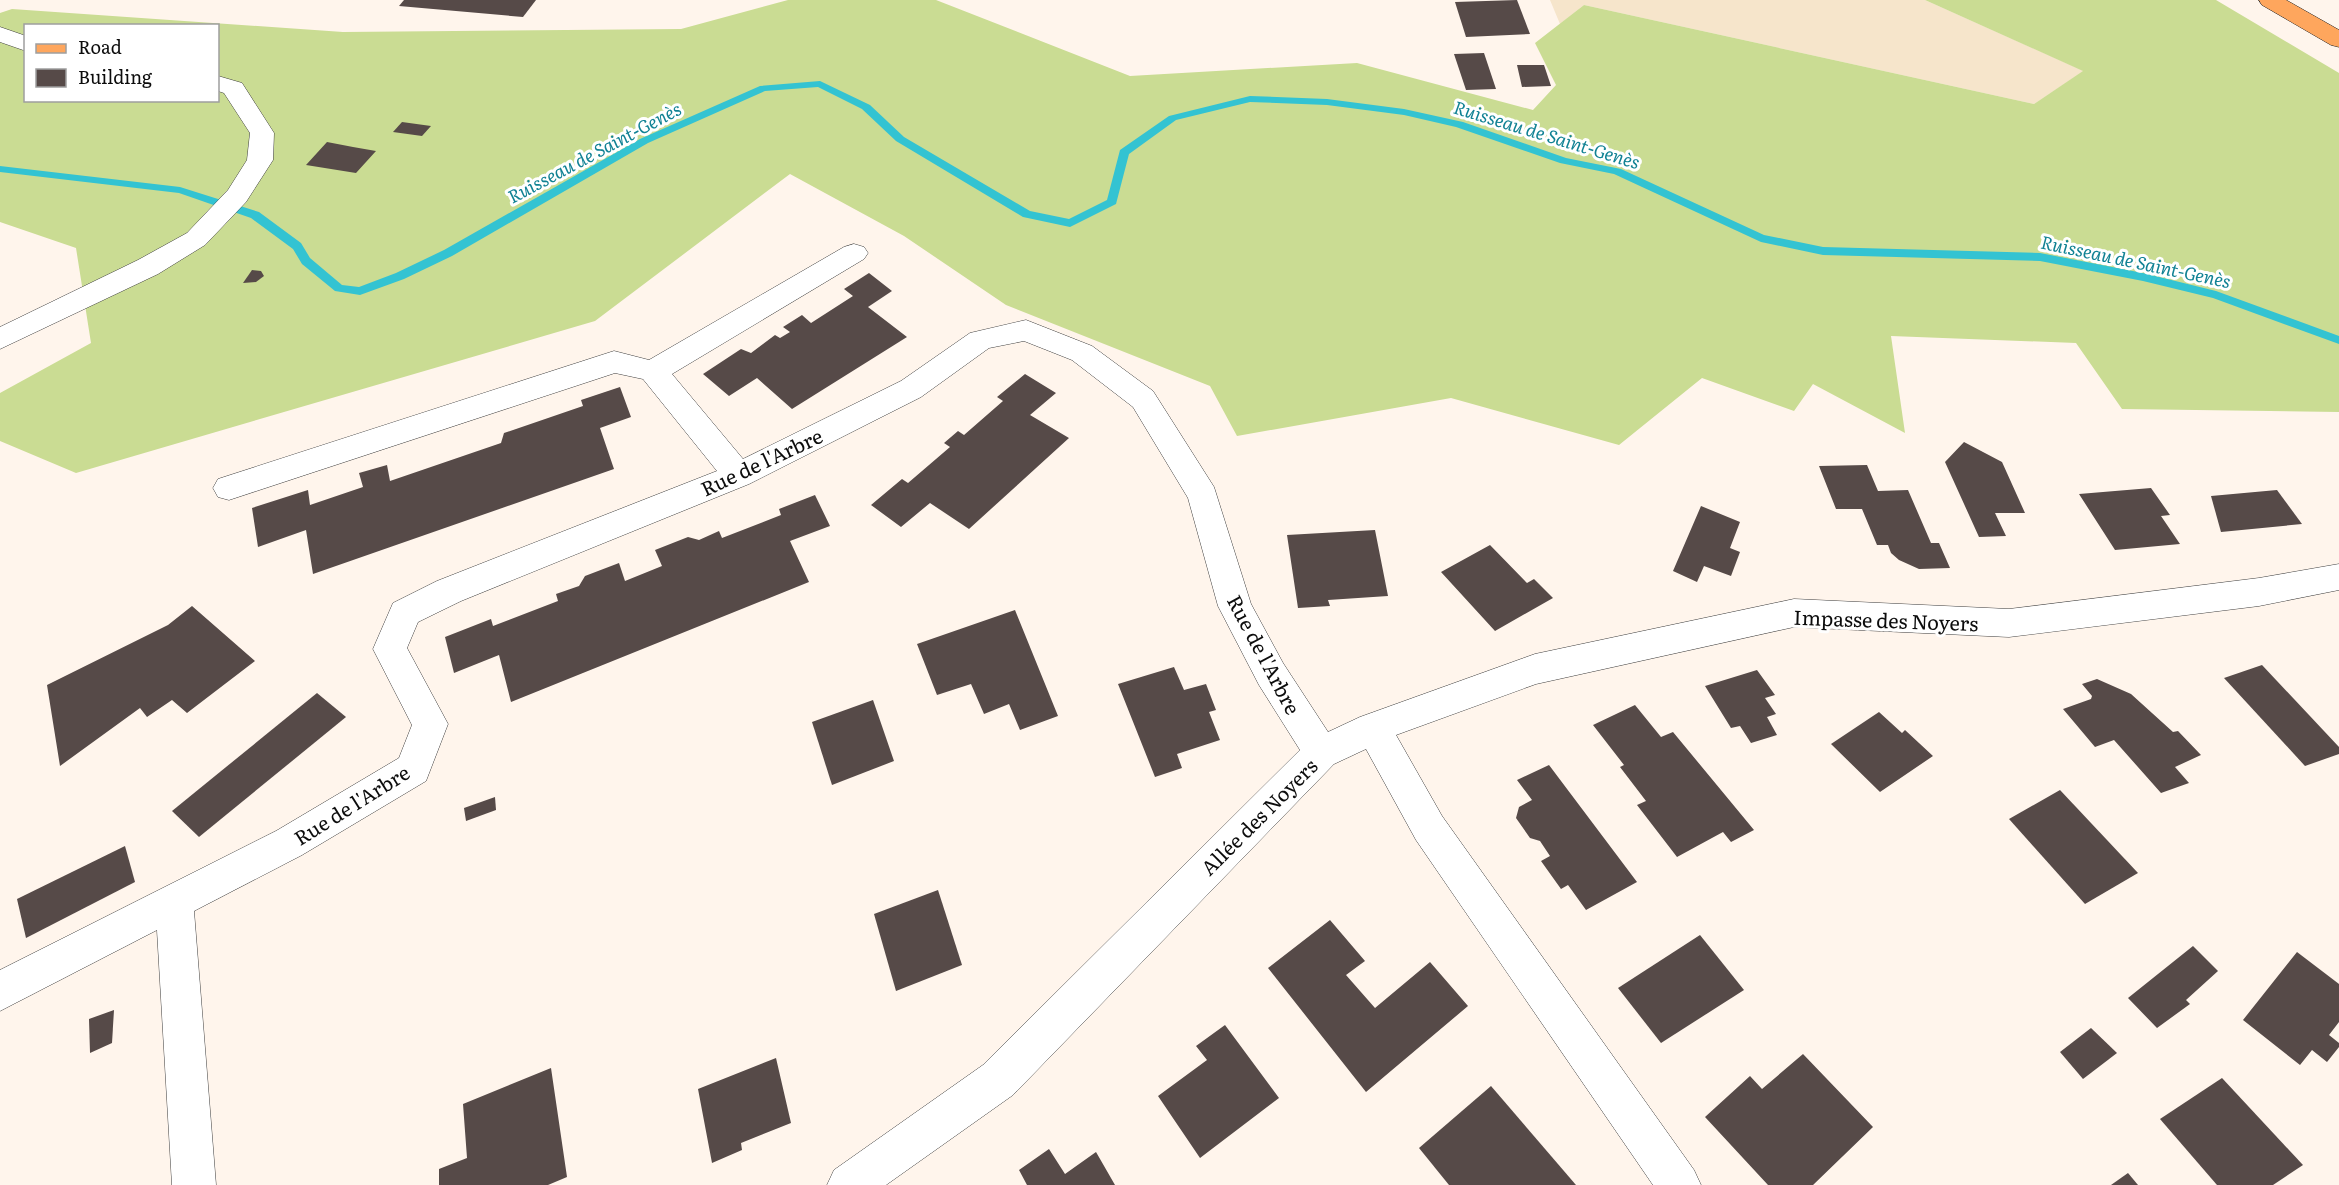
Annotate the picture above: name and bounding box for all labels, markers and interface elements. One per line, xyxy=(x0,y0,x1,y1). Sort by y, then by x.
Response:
legend xyxy=(24,24,219,102)
text: Road xyxy=(78,33,122,60)
text: Building xyxy=(78,63,153,90)
water label: Ruisseau de Saint-Genès xyxy=(1451,93,1643,175)
water label: Ruisseau de Saint-Genès xyxy=(502,95,686,209)
water label: Ruisseau de Saint-Genès xyxy=(2039,228,2233,294)
street label: Rue de l'Arbre xyxy=(695,420,827,502)
street label: Rue de l'Arbre xyxy=(1221,589,1309,719)
street label: Impasse des Noyers xyxy=(1793,601,1979,637)
street label: Allée des Noyers xyxy=(1193,751,1323,881)
street label: Rue de l'Arbre xyxy=(287,756,415,852)

